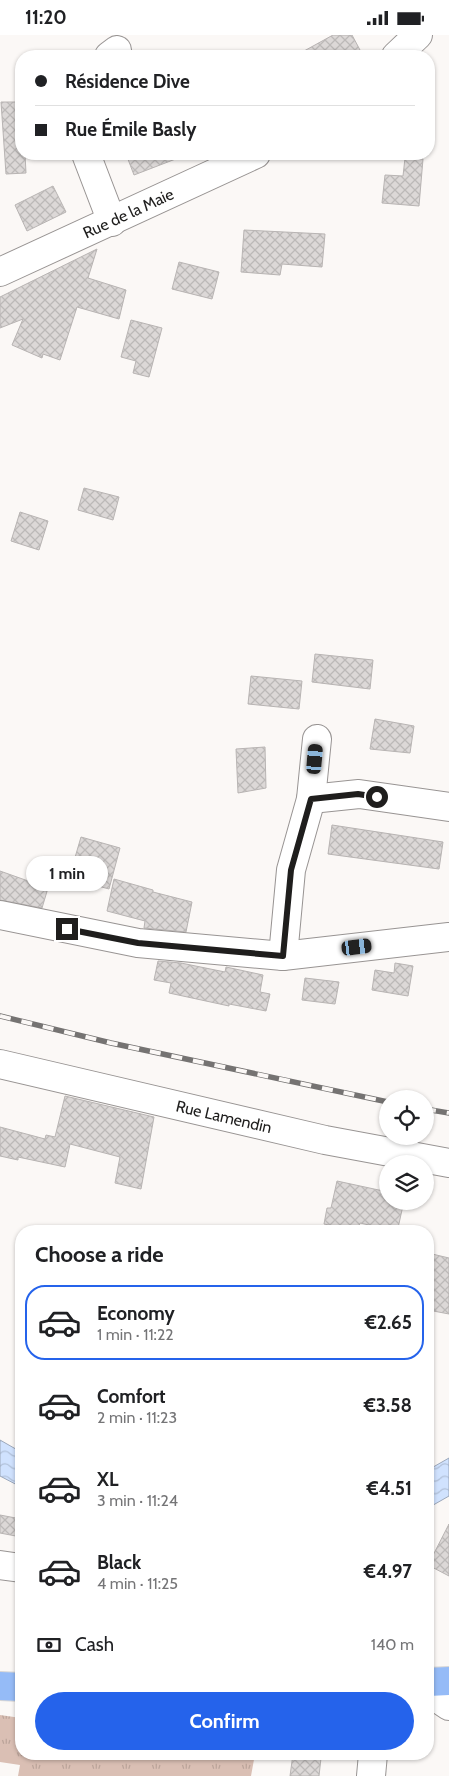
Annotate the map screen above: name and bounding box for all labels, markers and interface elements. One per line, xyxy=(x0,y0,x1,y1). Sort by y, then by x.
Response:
text: 11:20 xyxy=(25,6,67,29)
text: Résidence Dive xyxy=(65,70,190,93)
text: Rue Émile Basly xyxy=(65,118,196,141)
street label: Rue de la Maie xyxy=(80,184,177,242)
car xyxy=(306,743,323,775)
route start xyxy=(366,786,388,808)
callout: 1 min xyxy=(26,857,108,891)
text: 1 min xyxy=(49,864,85,883)
route end xyxy=(56,918,78,940)
car xyxy=(341,938,372,956)
map controls xyxy=(379,1090,434,1210)
button: locate xyxy=(379,1090,434,1145)
street label: Rue Lamendin xyxy=(174,1096,274,1137)
button: layers xyxy=(379,1155,434,1210)
text: Choose a ride xyxy=(35,1241,164,1268)
icon: car xyxy=(37,1300,82,1345)
text: Economy xyxy=(97,1302,175,1325)
text: €2.65 xyxy=(365,1311,412,1334)
text: 1 min · 11:22 xyxy=(97,1325,174,1344)
icon: car xyxy=(37,1383,82,1428)
text: Comfort xyxy=(97,1385,166,1408)
text: €3.58 xyxy=(364,1394,412,1417)
text: 2 min · 11:23 xyxy=(97,1408,177,1427)
icon: car xyxy=(37,1466,82,1511)
text: XL xyxy=(97,1468,118,1491)
text: €4.51 xyxy=(367,1477,412,1500)
text: 3 min · 11:24 xyxy=(97,1491,178,1510)
icon: car xyxy=(37,1549,82,1594)
text: Black xyxy=(97,1551,141,1574)
text: €4.97 xyxy=(364,1560,412,1583)
text: 4 min · 11:25 xyxy=(97,1574,178,1593)
icon: cash xyxy=(35,1631,63,1659)
text: Cash xyxy=(75,1633,114,1656)
text: 140 m xyxy=(371,1635,414,1654)
button: Confirm xyxy=(35,1692,414,1750)

